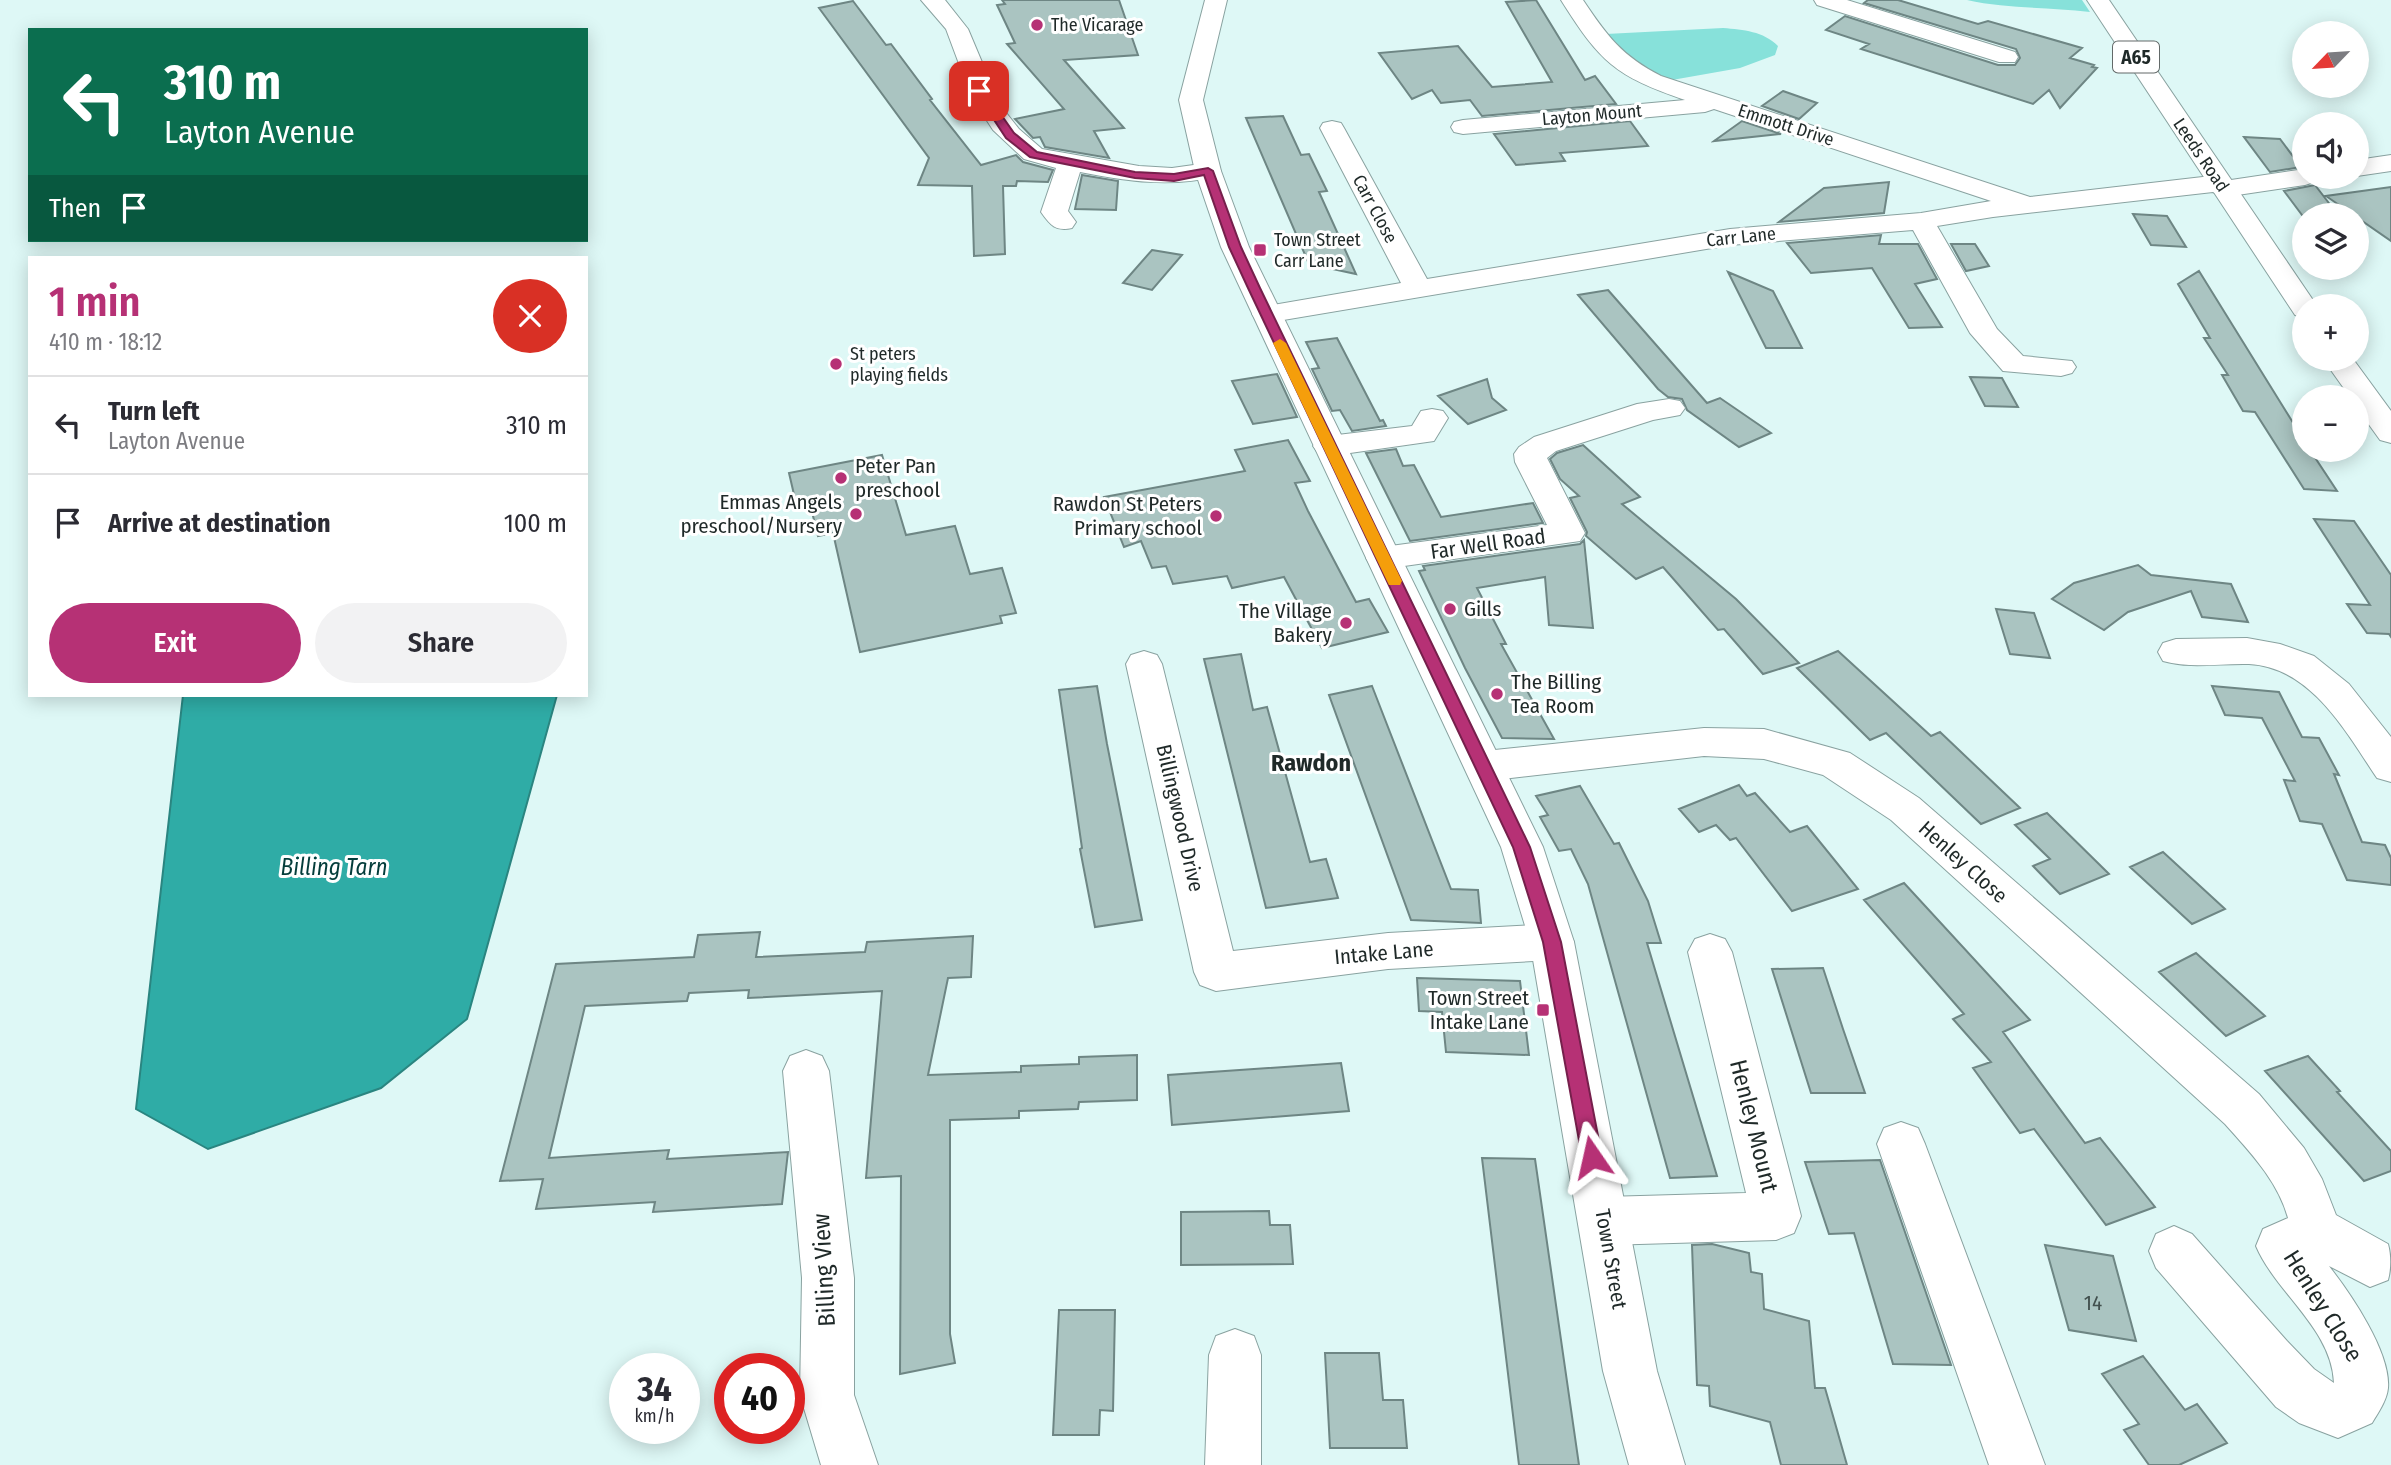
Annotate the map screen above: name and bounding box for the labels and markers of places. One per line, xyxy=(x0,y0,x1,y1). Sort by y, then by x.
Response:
place label: The Vicarage xyxy=(1051,14,1144,36)
marker: The Vicarage xyxy=(1029,17,1045,33)
pin xyxy=(949,61,1009,121)
place label: Town Street Carr Lane xyxy=(1274,229,1361,272)
marker: Town Street Carr Lane xyxy=(1252,242,1268,258)
place label: St peters playing fields xyxy=(850,343,948,386)
marker: St peters playing fields xyxy=(828,356,844,372)
place label: Peter Pan preschool xyxy=(855,453,940,503)
marker: Peter Pan preschool xyxy=(833,470,849,486)
place label: Emmas Angels preschool/Nursery xyxy=(680,489,843,539)
place label: Rawdon St Peters Primary school xyxy=(1053,491,1202,541)
marker: Emmas Angels preschool/Nursery xyxy=(848,506,864,522)
marker: Rawdon St Peters Primary school xyxy=(1208,508,1224,524)
place label: Gills xyxy=(1464,596,1501,622)
place label: The Village Bakery xyxy=(1239,598,1333,648)
marker: Gills xyxy=(1442,601,1458,617)
marker: The Village Bakery xyxy=(1338,615,1354,631)
place label: The Billing Tea Room xyxy=(1511,669,1601,719)
marker: The Billing Tea Room xyxy=(1489,686,1505,702)
place label: Town Street Intake Lane xyxy=(1428,985,1529,1035)
marker: Town Street Intake Lane xyxy=(1535,1002,1551,1018)

